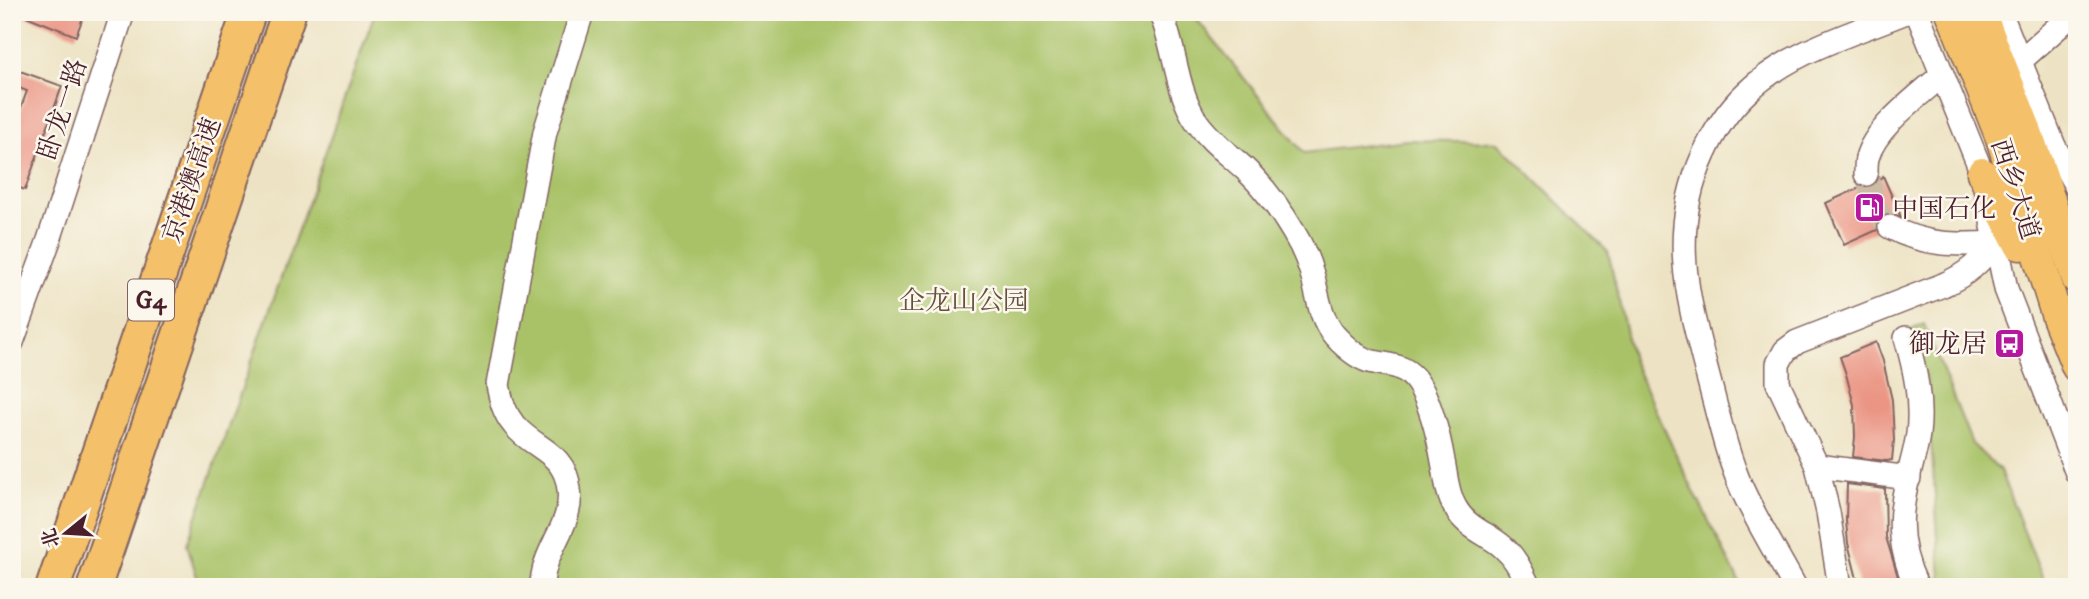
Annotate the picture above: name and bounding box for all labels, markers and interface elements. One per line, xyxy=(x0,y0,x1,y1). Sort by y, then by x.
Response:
street label: 卧龙一路 xyxy=(32,55,95,164)
street label: 京港澳高速 xyxy=(156,114,229,247)
street label: 西乡大道 xyxy=(1983,135,2046,244)
fuel station icon: 中国石化 xyxy=(1852,191,1886,225)
place label: 中国石化 xyxy=(1892,193,1996,226)
road number: G4 xyxy=(128,279,174,320)
park label: 企龙山公园 xyxy=(899,285,1029,318)
bus stop icon: 御龙居 xyxy=(1993,326,2027,360)
place label: 御龙居 xyxy=(1909,328,1987,361)
north arrow xyxy=(32,498,102,568)
text: 北 xyxy=(37,525,65,550)

